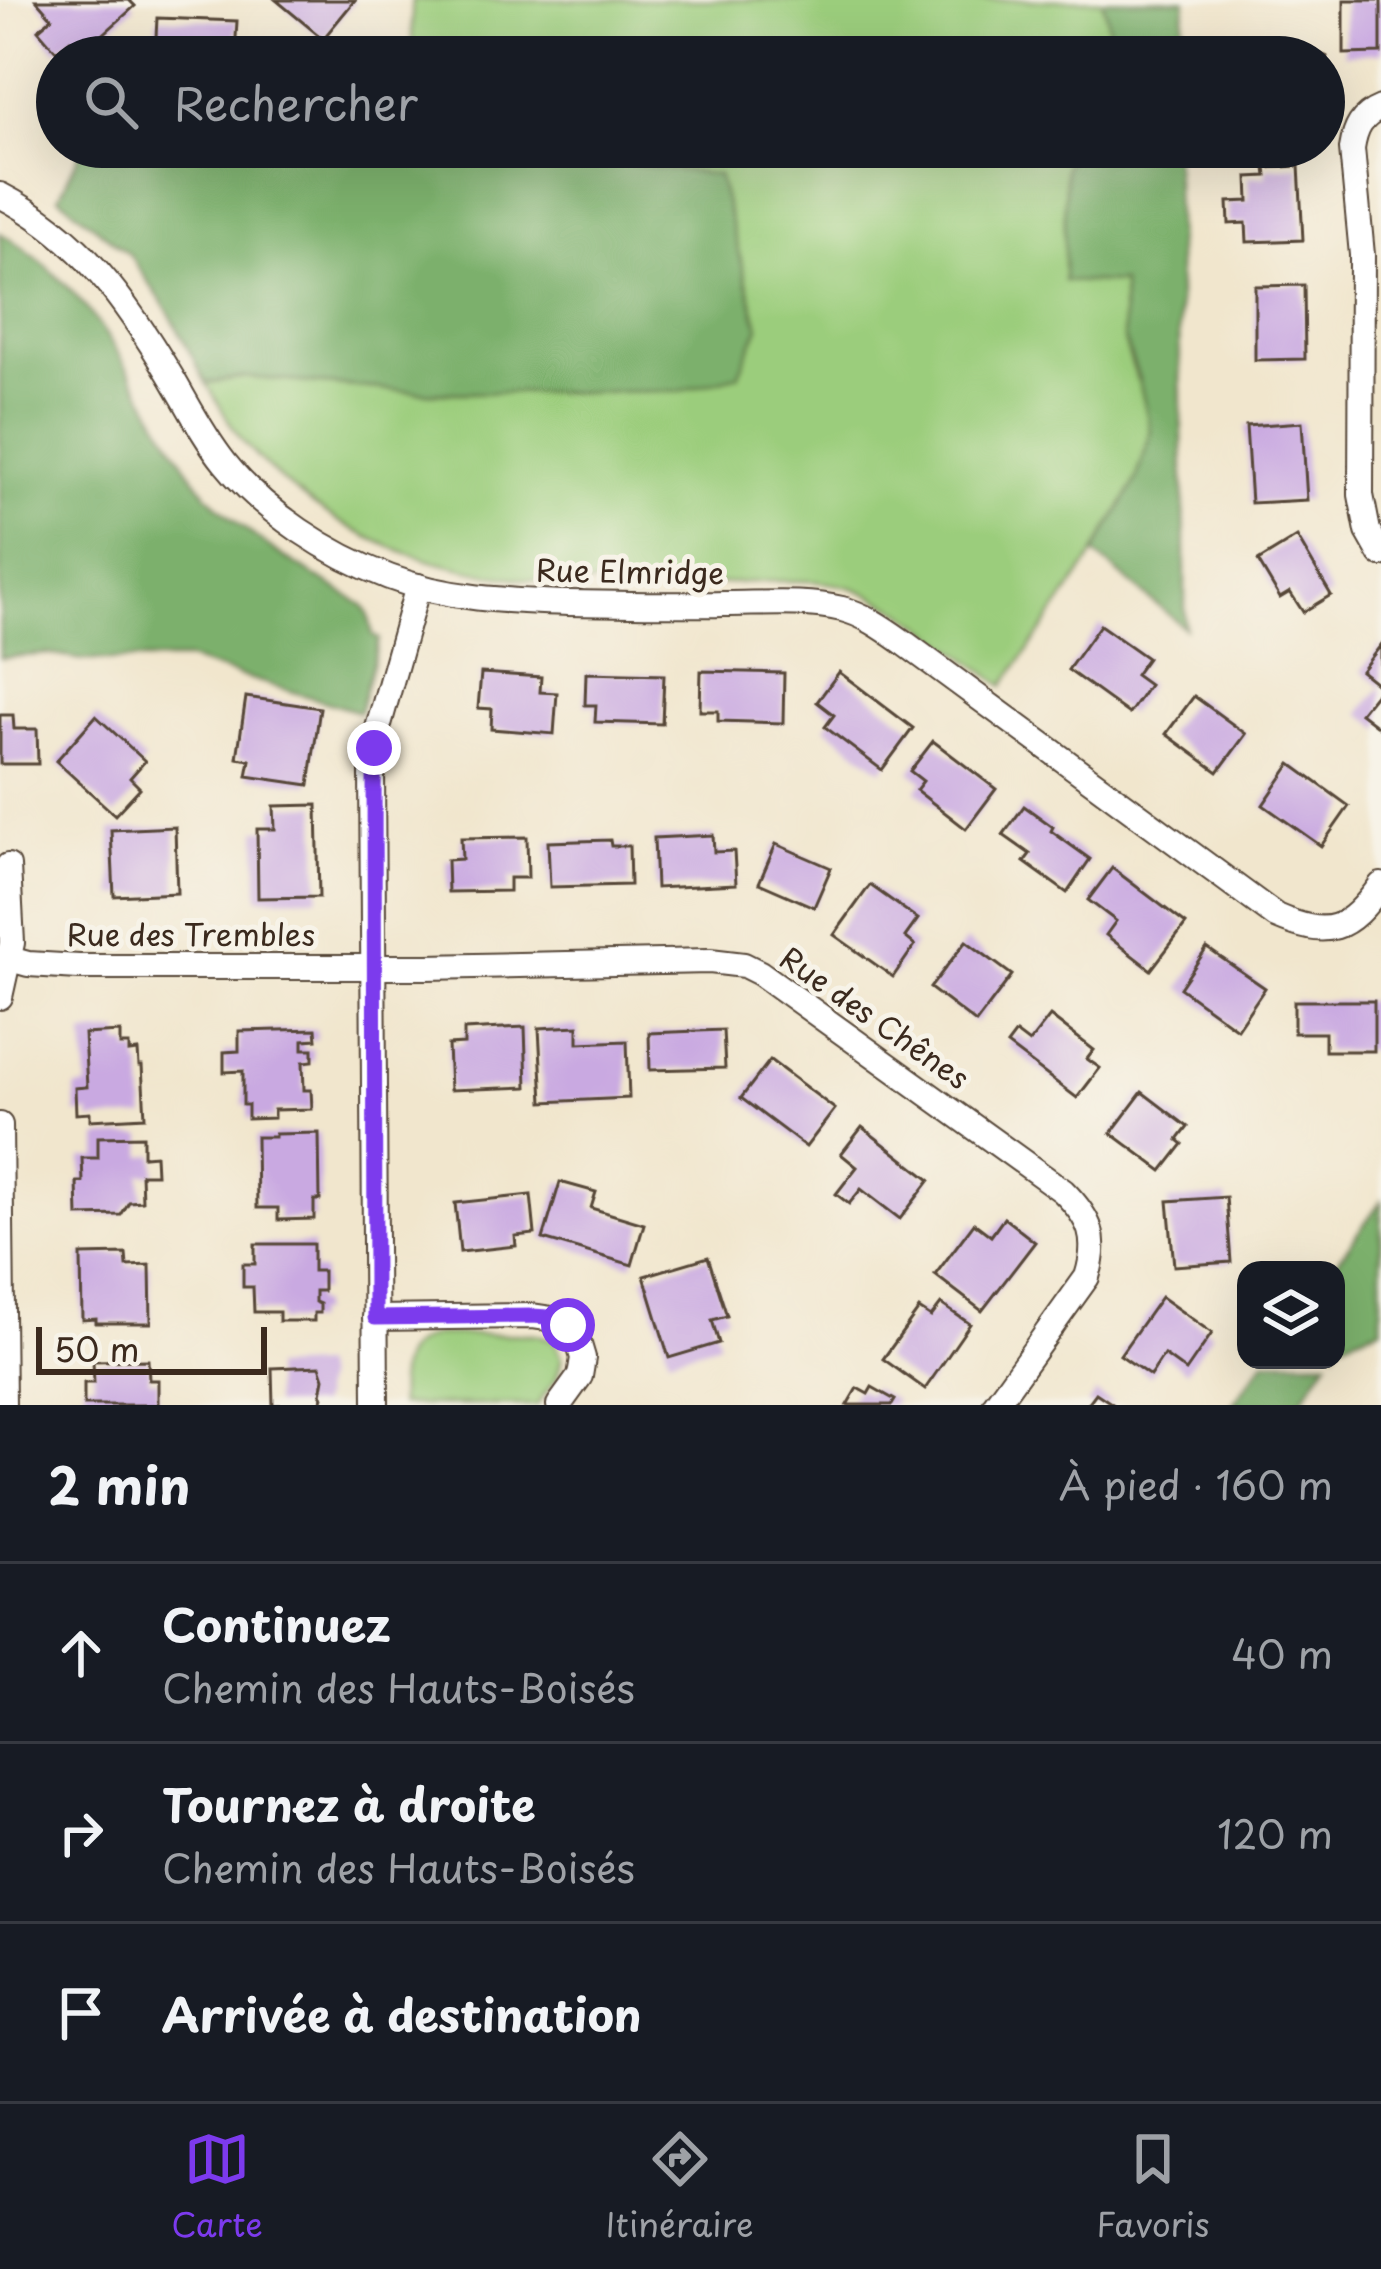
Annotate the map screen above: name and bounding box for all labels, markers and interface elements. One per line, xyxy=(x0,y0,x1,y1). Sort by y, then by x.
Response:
search box xyxy=(36,36,1345,168)
text: Rechercher xyxy=(174,68,418,136)
icon: search xyxy=(78,69,144,135)
street label: Rue Elmridge xyxy=(536,546,724,595)
route end xyxy=(347,721,401,775)
street label: Rue des Trembles xyxy=(67,911,315,956)
street label: Rue des Chênes xyxy=(772,935,979,1099)
map controls xyxy=(1237,1261,1345,1369)
button: layers xyxy=(1237,1261,1345,1369)
route start xyxy=(541,1298,595,1352)
scale bar xyxy=(36,1321,267,1374)
text: 50 m xyxy=(54,1323,140,1373)
text: 2 min xyxy=(48,1445,190,1522)
text: À pied · 160 m xyxy=(1059,1454,1333,1513)
text: Continuez xyxy=(162,1589,391,1657)
icon: ahead xyxy=(48,1620,114,1686)
text: 40 m xyxy=(1231,1623,1333,1682)
text: Chemin des Hauts-Boisés xyxy=(162,1657,635,1716)
text: Tournez à droite xyxy=(162,1769,536,1837)
icon: right xyxy=(48,1800,114,1866)
text: 120 m xyxy=(1217,1803,1333,1862)
text: Chemin des Hauts-Boisés xyxy=(162,1837,635,1896)
text: Arrivée à destination xyxy=(162,1979,642,2047)
icon: arrive xyxy=(48,1980,114,2046)
tab: Carte xyxy=(171,2126,263,2248)
tab: Itinéraire xyxy=(605,2126,754,2248)
tab: Favoris xyxy=(1096,2126,1210,2248)

